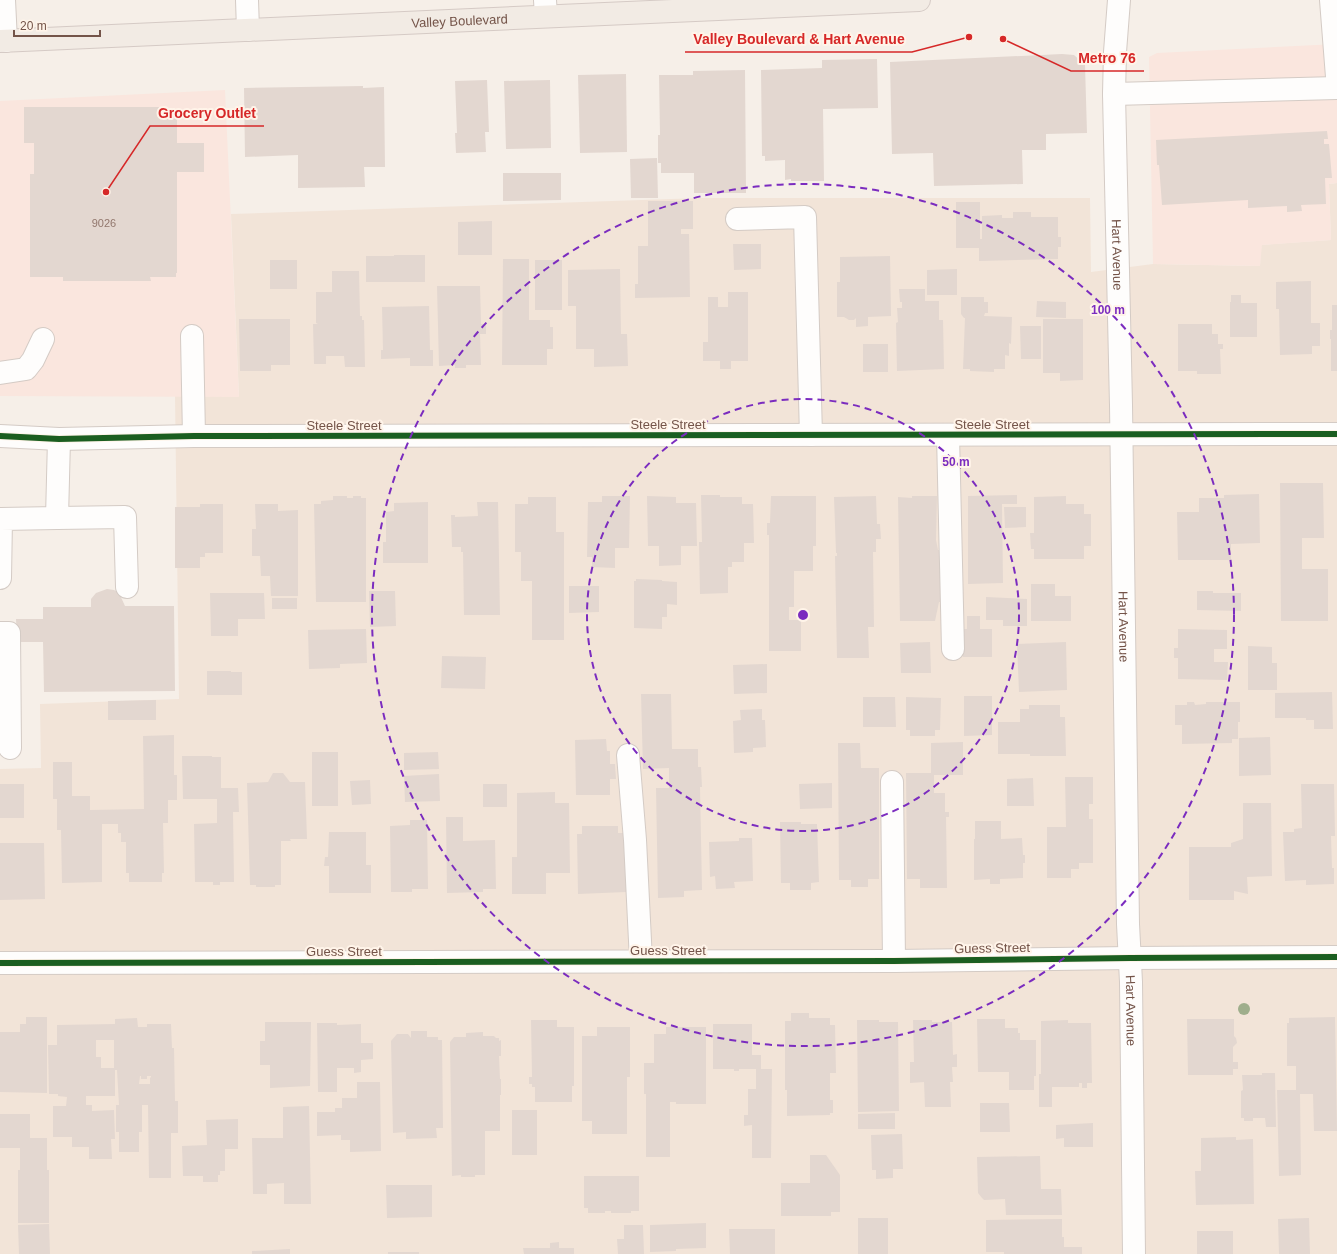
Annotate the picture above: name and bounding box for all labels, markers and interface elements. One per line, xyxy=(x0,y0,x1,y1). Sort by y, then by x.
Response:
street label: Valley Boulevard xyxy=(411,11,508,30)
scale bar xyxy=(14,12,100,38)
text: 20 m xyxy=(20,19,47,33)
callout: Valley Boulevard & Hart Avenue xyxy=(685,26,912,52)
text: Valley Boulevard & Hart Avenue xyxy=(693,31,905,47)
callout: Metro 76 xyxy=(1071,45,1144,71)
text: Metro 76 xyxy=(1078,50,1136,66)
callout: Grocery Outlet xyxy=(150,100,264,126)
text: Grocery Outlet xyxy=(158,105,256,121)
house number: 9026 xyxy=(92,217,116,229)
street label: Hart Avenue xyxy=(1109,219,1126,291)
text: 100 m xyxy=(1091,303,1125,317)
street label: Steele Street xyxy=(630,417,706,432)
street label: Steele Street xyxy=(954,417,1030,432)
street label: Steele Street xyxy=(306,418,382,433)
text: 50 m xyxy=(942,455,970,469)
street label: Hart Avenue xyxy=(1116,591,1132,663)
centre of rings xyxy=(796,608,810,622)
street label: Guess Street xyxy=(954,940,1030,956)
street label: Guess Street xyxy=(630,943,706,958)
street label: Guess Street xyxy=(306,944,382,959)
street label: Hart Avenue xyxy=(1123,975,1139,1046)

